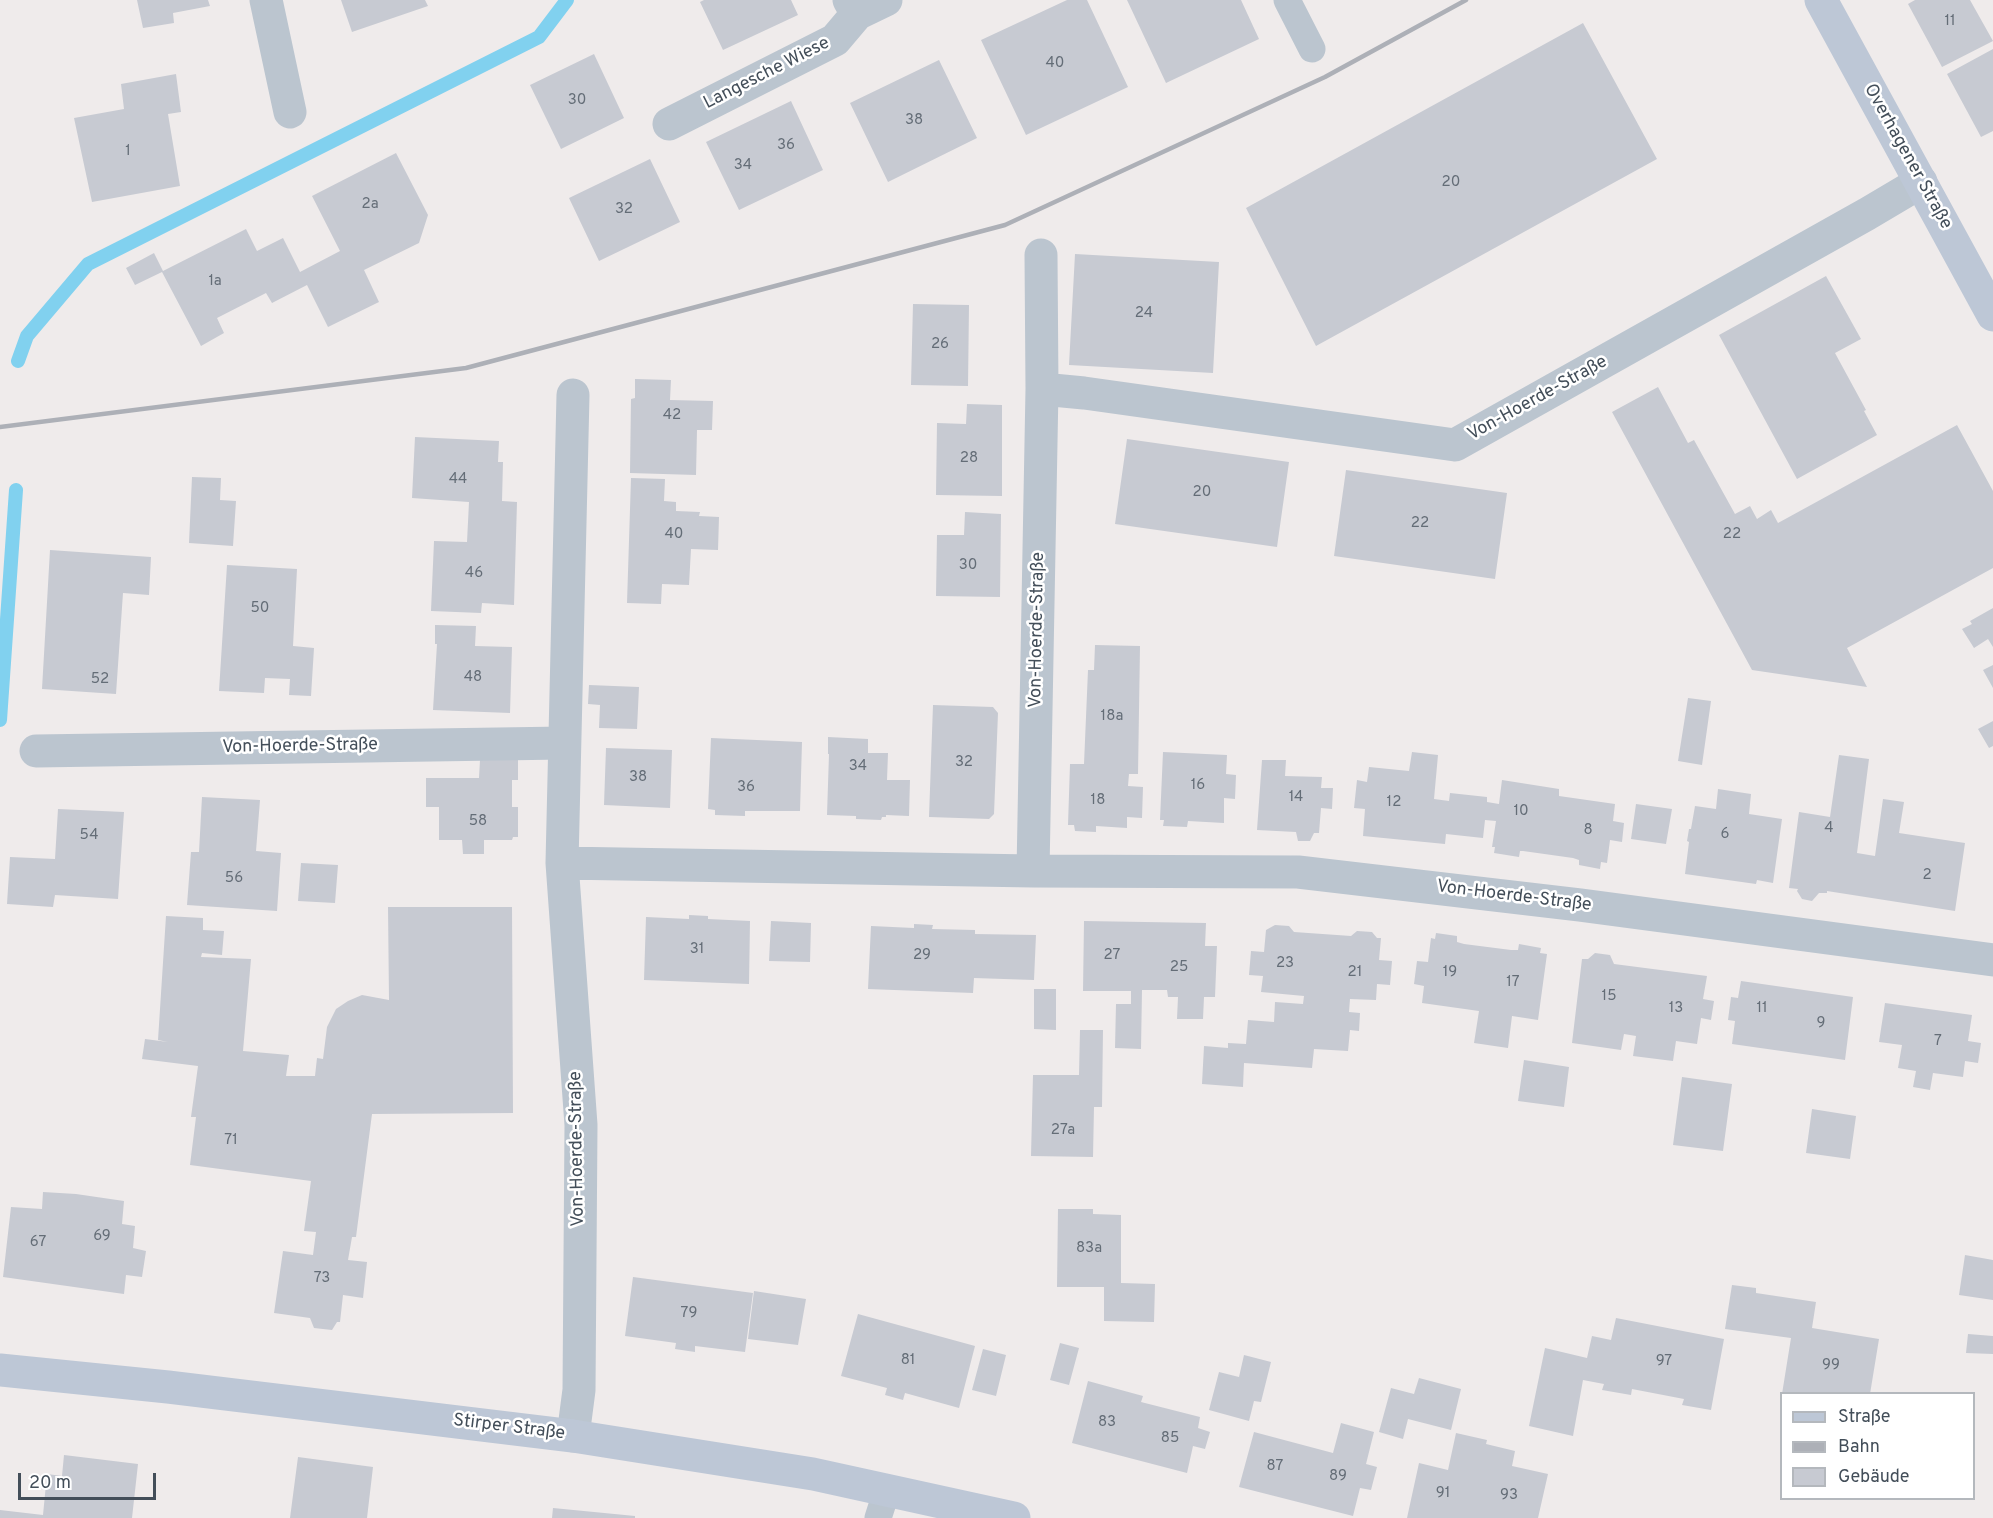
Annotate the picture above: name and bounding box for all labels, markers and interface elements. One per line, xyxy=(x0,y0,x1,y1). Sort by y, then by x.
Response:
house number: 11 xyxy=(1944,13,1956,31)
street label: Langesche Wiese xyxy=(700,33,834,115)
house number: 40 xyxy=(1046,55,1064,73)
street label: Overhagener Straße xyxy=(1858,81,1956,233)
house number: 30 xyxy=(568,92,586,110)
house number: 38 xyxy=(905,112,923,130)
house number: 36 xyxy=(777,137,795,155)
house number: 1 xyxy=(125,143,131,161)
house number: 34 xyxy=(734,157,752,175)
house number: 20 xyxy=(1442,174,1460,192)
house number: 2a xyxy=(361,196,379,214)
house number: 32 xyxy=(615,201,633,219)
house number: 1a xyxy=(208,273,222,291)
house number: 24 xyxy=(1135,305,1153,323)
house number: 26 xyxy=(931,336,949,354)
street label: Von-Hoerde-Straße xyxy=(1465,352,1611,446)
house number: 42 xyxy=(663,407,681,425)
house number: 28 xyxy=(960,450,978,468)
house number: 44 xyxy=(449,471,467,489)
house number: 20 xyxy=(1193,484,1211,502)
house number: 22 xyxy=(1411,515,1429,533)
house number: 40 xyxy=(665,526,683,544)
house number: 22 xyxy=(1723,526,1741,544)
street label: Von-Hoerde-Straße xyxy=(1026,552,1050,708)
house number: 30 xyxy=(959,557,977,575)
house number: 46 xyxy=(465,565,483,583)
house number: 50 xyxy=(251,600,269,618)
house number: 48 xyxy=(464,669,482,687)
house number: 52 xyxy=(91,671,109,689)
house number: 18a xyxy=(1101,708,1123,726)
street label: Von-Hoerde-Straße xyxy=(222,735,378,759)
house number: 32 xyxy=(955,754,973,772)
house number: 34 xyxy=(849,758,867,776)
house number: 38 xyxy=(629,769,647,787)
house number: 16 xyxy=(1191,777,1205,795)
house number: 36 xyxy=(737,779,755,797)
house number: 14 xyxy=(1289,789,1303,807)
house number: 18 xyxy=(1091,792,1105,810)
house number: 12 xyxy=(1387,794,1401,812)
house number: 10 xyxy=(1513,803,1529,821)
house number: 58 xyxy=(469,813,487,831)
house number: 4 xyxy=(1824,820,1834,838)
house number: 8 xyxy=(1583,822,1593,840)
house number: 6 xyxy=(1721,826,1729,844)
house number: 54 xyxy=(80,827,98,845)
house number: 2 xyxy=(1922,867,1932,885)
house number: 56 xyxy=(225,870,243,888)
street label: Von-Hoerde-Straße xyxy=(1435,877,1593,917)
house number: 31 xyxy=(690,941,704,959)
house number: 29 xyxy=(913,947,931,965)
house number: 27 xyxy=(1104,947,1120,965)
house number: 23 xyxy=(1276,955,1294,973)
house number: 25 xyxy=(1170,959,1188,977)
house number: 21 xyxy=(1348,964,1362,982)
house number: 19 xyxy=(1443,964,1457,982)
house number: 17 xyxy=(1506,974,1520,992)
house number: 15 xyxy=(1602,988,1616,1006)
house number: 13 xyxy=(1669,1000,1683,1018)
house number: 11 xyxy=(1756,1000,1768,1018)
house number: 9 xyxy=(1817,1015,1825,1033)
house number: 7 xyxy=(1934,1033,1942,1051)
street label: Von-Hoerde-Straße xyxy=(566,1071,590,1227)
house number: 27a xyxy=(1051,1122,1075,1140)
house number: 71 xyxy=(224,1132,238,1150)
house number: 69 xyxy=(93,1228,111,1246)
house number: 67 xyxy=(30,1234,46,1252)
house number: 83a xyxy=(1076,1240,1102,1258)
house number: 73 xyxy=(314,1270,330,1288)
house number: 79 xyxy=(681,1305,697,1323)
house number: 81 xyxy=(901,1352,915,1370)
house number: 97 xyxy=(1656,1353,1672,1371)
house number: 99 xyxy=(1822,1357,1840,1375)
legend xyxy=(1780,1392,1975,1500)
text: Straße xyxy=(1838,1406,1890,1429)
street label: Stirper Straße xyxy=(452,1410,566,1446)
house number: 83 xyxy=(1098,1414,1116,1432)
house number: 85 xyxy=(1161,1430,1179,1448)
text: Bahn xyxy=(1838,1436,1880,1459)
house number: 87 xyxy=(1267,1458,1283,1476)
scale bar xyxy=(21,1461,159,1499)
text: Gebäude xyxy=(1838,1466,1910,1489)
house number: 89 xyxy=(1329,1468,1347,1486)
text: 20 m xyxy=(29,1472,71,1495)
house number: 91 xyxy=(1436,1485,1450,1503)
house number: 93 xyxy=(1500,1487,1518,1505)

